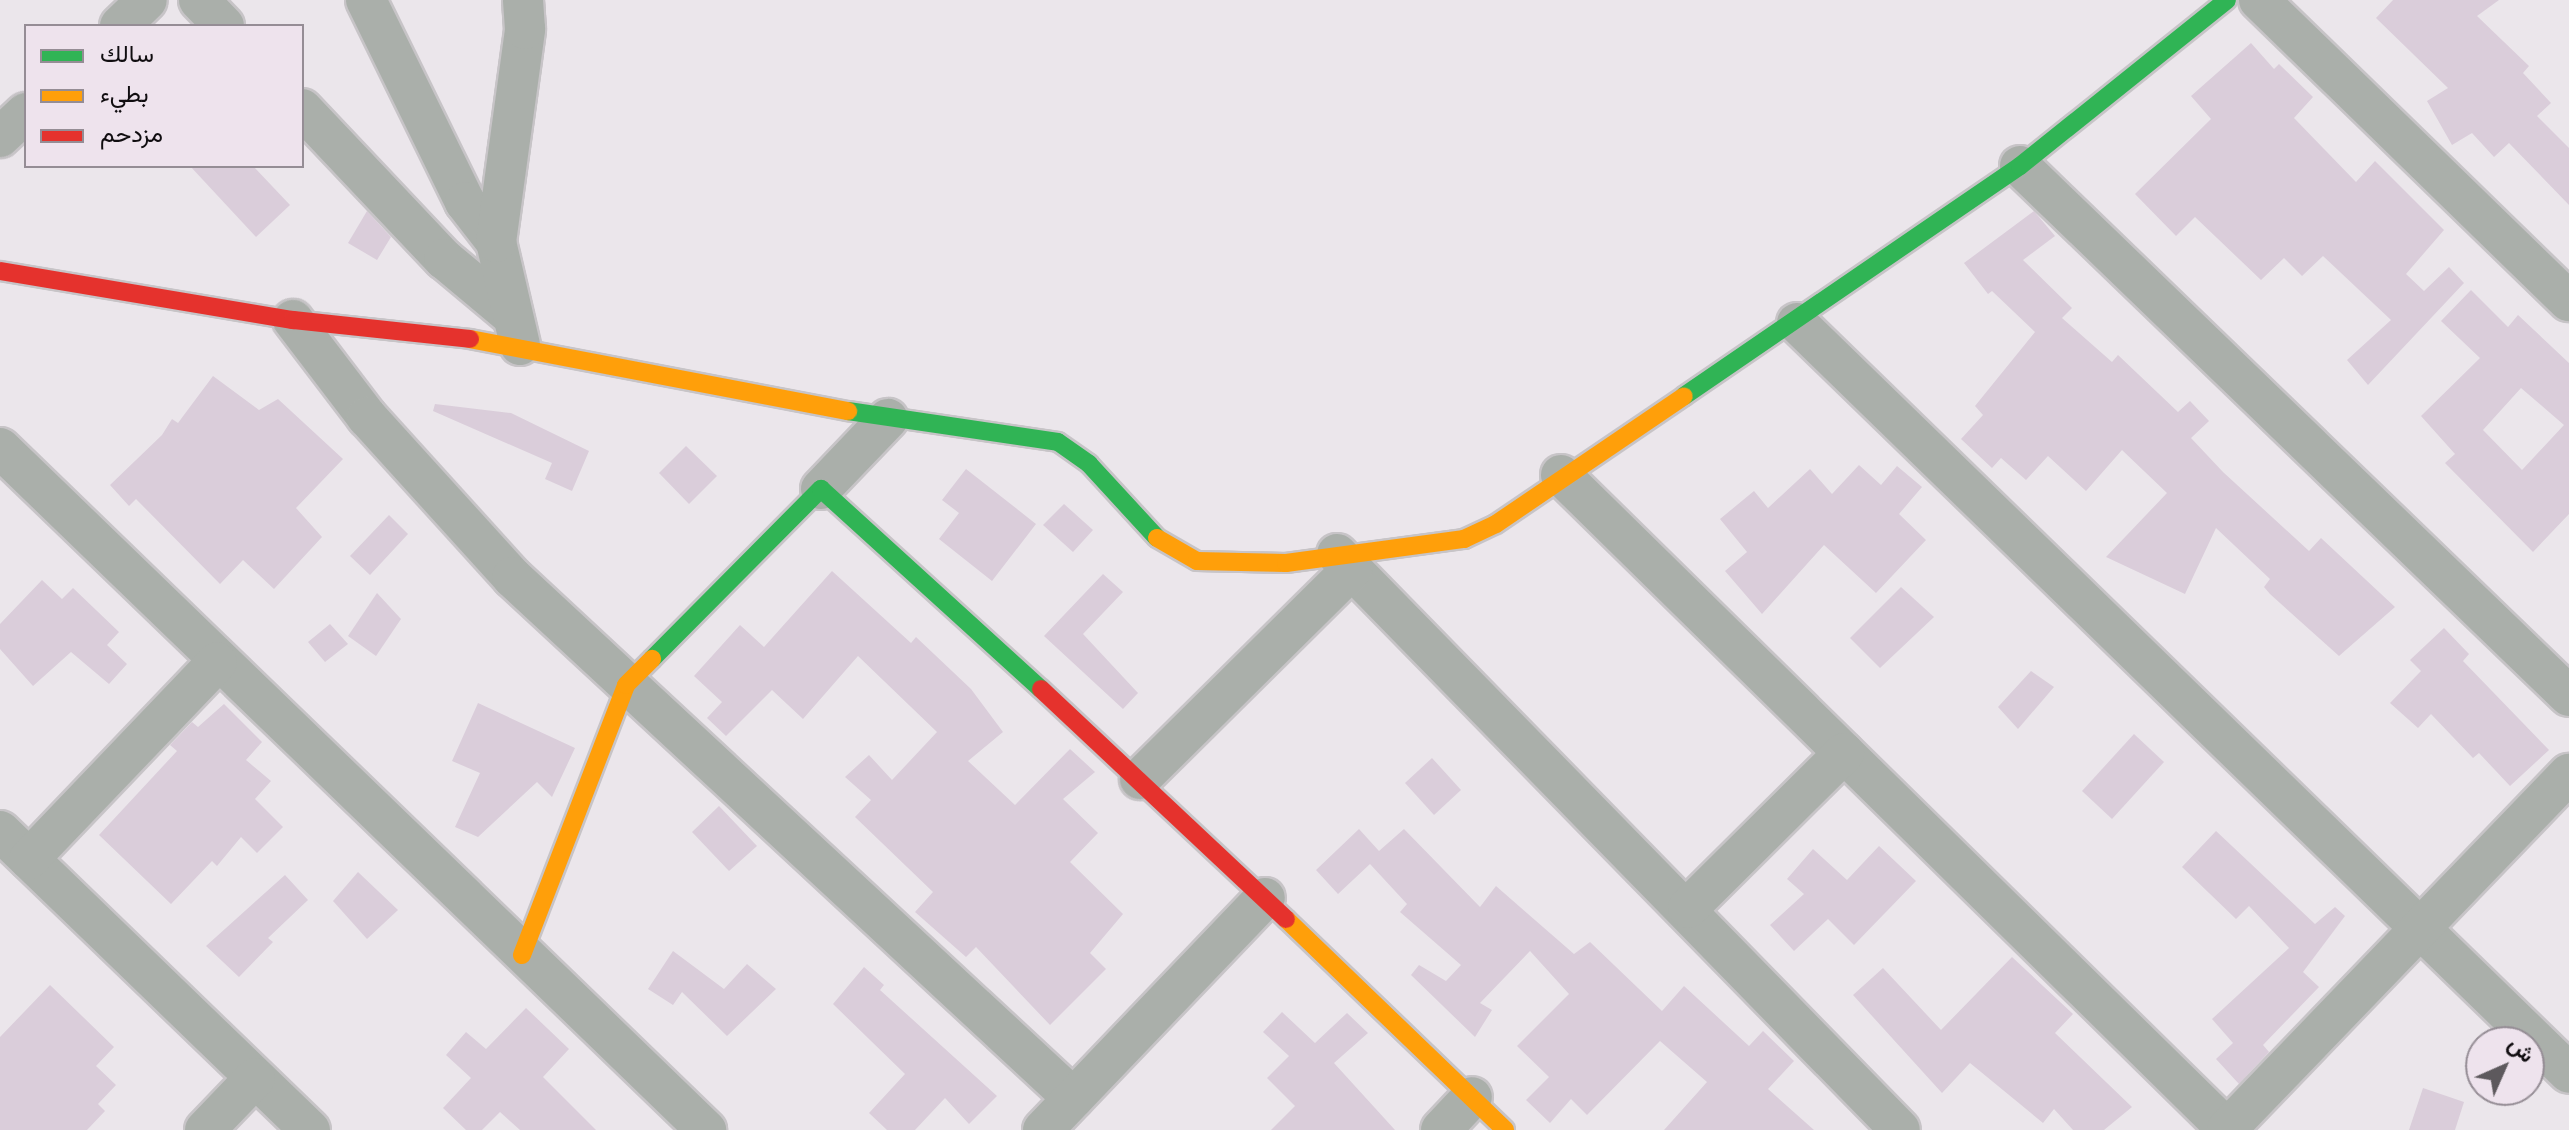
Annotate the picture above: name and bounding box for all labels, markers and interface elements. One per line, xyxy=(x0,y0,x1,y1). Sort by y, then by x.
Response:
legend xyxy=(24,24,304,168)
text: سالك xyxy=(100,40,154,69)
text: بطيء xyxy=(100,80,149,109)
text: مزدحم xyxy=(100,120,163,149)
north arrow xyxy=(2465,1026,2545,1106)
text: ش xyxy=(2502,1031,2540,1069)

